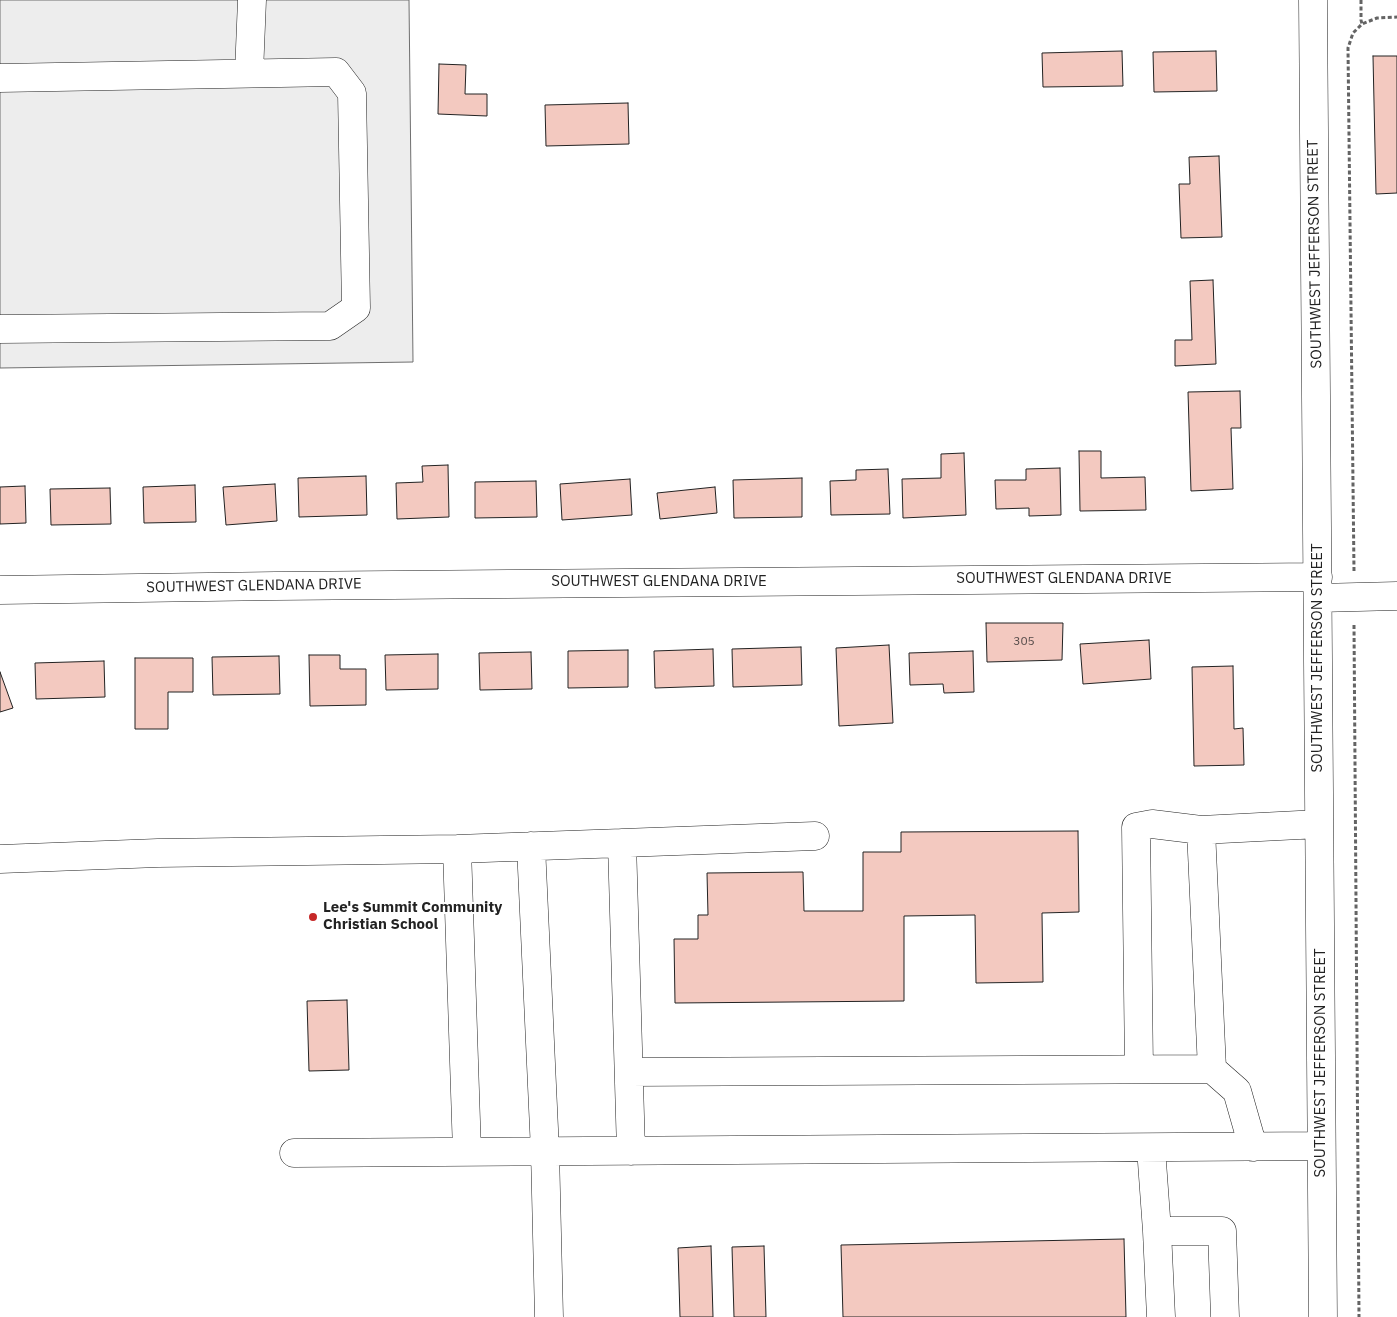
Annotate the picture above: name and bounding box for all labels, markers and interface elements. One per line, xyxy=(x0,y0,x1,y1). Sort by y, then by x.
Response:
street label: SOUTHWEST JEFFERSON STREET xyxy=(1304,139,1326,369)
street label: SOUTHWEST JEFFERSON STREET xyxy=(1309,543,1327,773)
street label: SOUTHWEST GLENDANA DRIVE xyxy=(956,570,1172,588)
street label: SOUTHWEST GLENDANA DRIVE xyxy=(551,573,767,591)
street label: SOUTHWEST GLENDANA DRIVE xyxy=(146,575,362,597)
house number: 305 xyxy=(1013,635,1035,649)
place label: Lee's Summit Community Christian School xyxy=(323,899,502,934)
marker: Lee's Summit Community Christian School xyxy=(307,911,319,923)
street label: SOUTHWEST JEFFERSON STREET xyxy=(1312,948,1330,1178)

